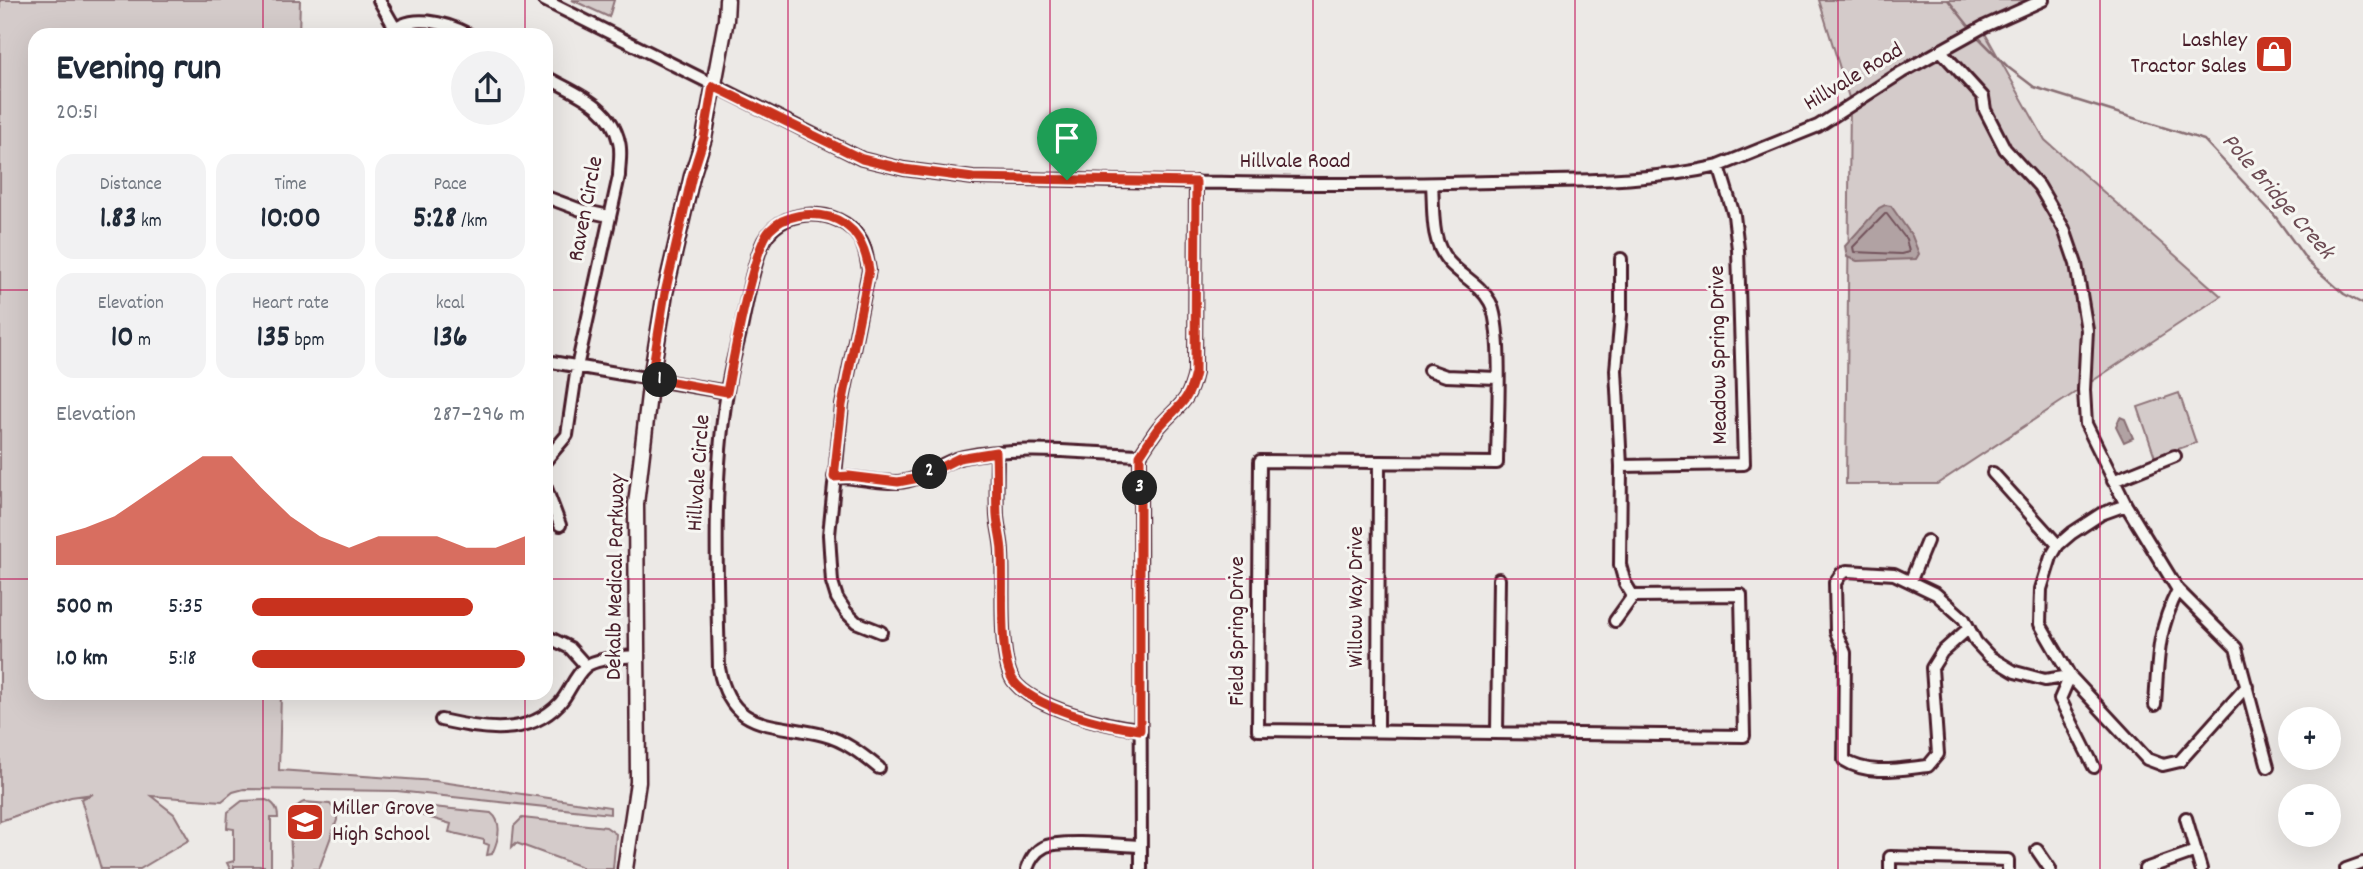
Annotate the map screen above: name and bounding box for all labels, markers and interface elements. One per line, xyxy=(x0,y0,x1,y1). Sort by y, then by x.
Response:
place label: Lashley Tractor Sales xyxy=(2131,25,2248,84)
shop icon: Lashley Tractor Sales xyxy=(2253,33,2295,75)
street label: Hillvale Road xyxy=(1798,35,1910,121)
text: Evening run xyxy=(56,43,221,98)
button: share xyxy=(451,51,525,125)
text: 20:51 xyxy=(56,97,98,130)
pin xyxy=(1037,108,1097,180)
icon: arrive xyxy=(1048,119,1086,157)
water label: Pole Bridge Creek xyxy=(2212,126,2343,269)
street label: Hillvale Road xyxy=(1239,146,1351,179)
street label: Raven Circle xyxy=(561,154,613,264)
text: Distance xyxy=(100,172,162,199)
text: Time xyxy=(274,172,307,199)
text: Pace xyxy=(433,172,467,199)
text: 1.83 xyxy=(100,199,137,242)
text: 10:00 xyxy=(260,199,321,242)
text: 5:28 xyxy=(413,199,457,242)
text: km xyxy=(137,209,162,236)
text: /km xyxy=(457,209,487,236)
street label: Meadow Spring Drive xyxy=(1702,265,1738,445)
text: Elevation xyxy=(98,291,164,318)
text: Heart rate xyxy=(252,291,329,318)
text: kcal xyxy=(436,291,465,318)
text: 10 xyxy=(111,318,134,361)
text: 135 xyxy=(256,318,290,361)
text: 136 xyxy=(433,318,467,361)
text: m xyxy=(134,328,151,355)
text: bpm xyxy=(290,328,325,355)
pin: 1 xyxy=(642,362,678,398)
text: 1 xyxy=(657,366,662,393)
text: Elevation xyxy=(56,399,136,432)
text: 287–296 m xyxy=(433,399,525,432)
street label: Hillvale Circle xyxy=(679,413,721,533)
pin: 2 xyxy=(912,454,948,490)
text: 2 xyxy=(925,458,934,485)
pin: 3 xyxy=(1122,470,1158,505)
street label: Dekalb Medical Parkway xyxy=(599,473,635,680)
text: 3 xyxy=(1135,474,1144,501)
street label: Willow Way Drive xyxy=(1341,526,1374,668)
street label: Field Spring Drive xyxy=(1222,556,1255,706)
text: 500 m xyxy=(56,591,113,624)
text: 5:35 xyxy=(168,591,203,624)
text: 1.0 km xyxy=(56,643,108,676)
text: 5:18 xyxy=(168,643,197,676)
map controls xyxy=(2278,707,2341,847)
button: + xyxy=(2278,707,2341,770)
button: − xyxy=(2278,784,2341,847)
place label: Miller Grove High School xyxy=(332,793,435,852)
school or university icon: Miller Grove High School xyxy=(284,801,326,843)

